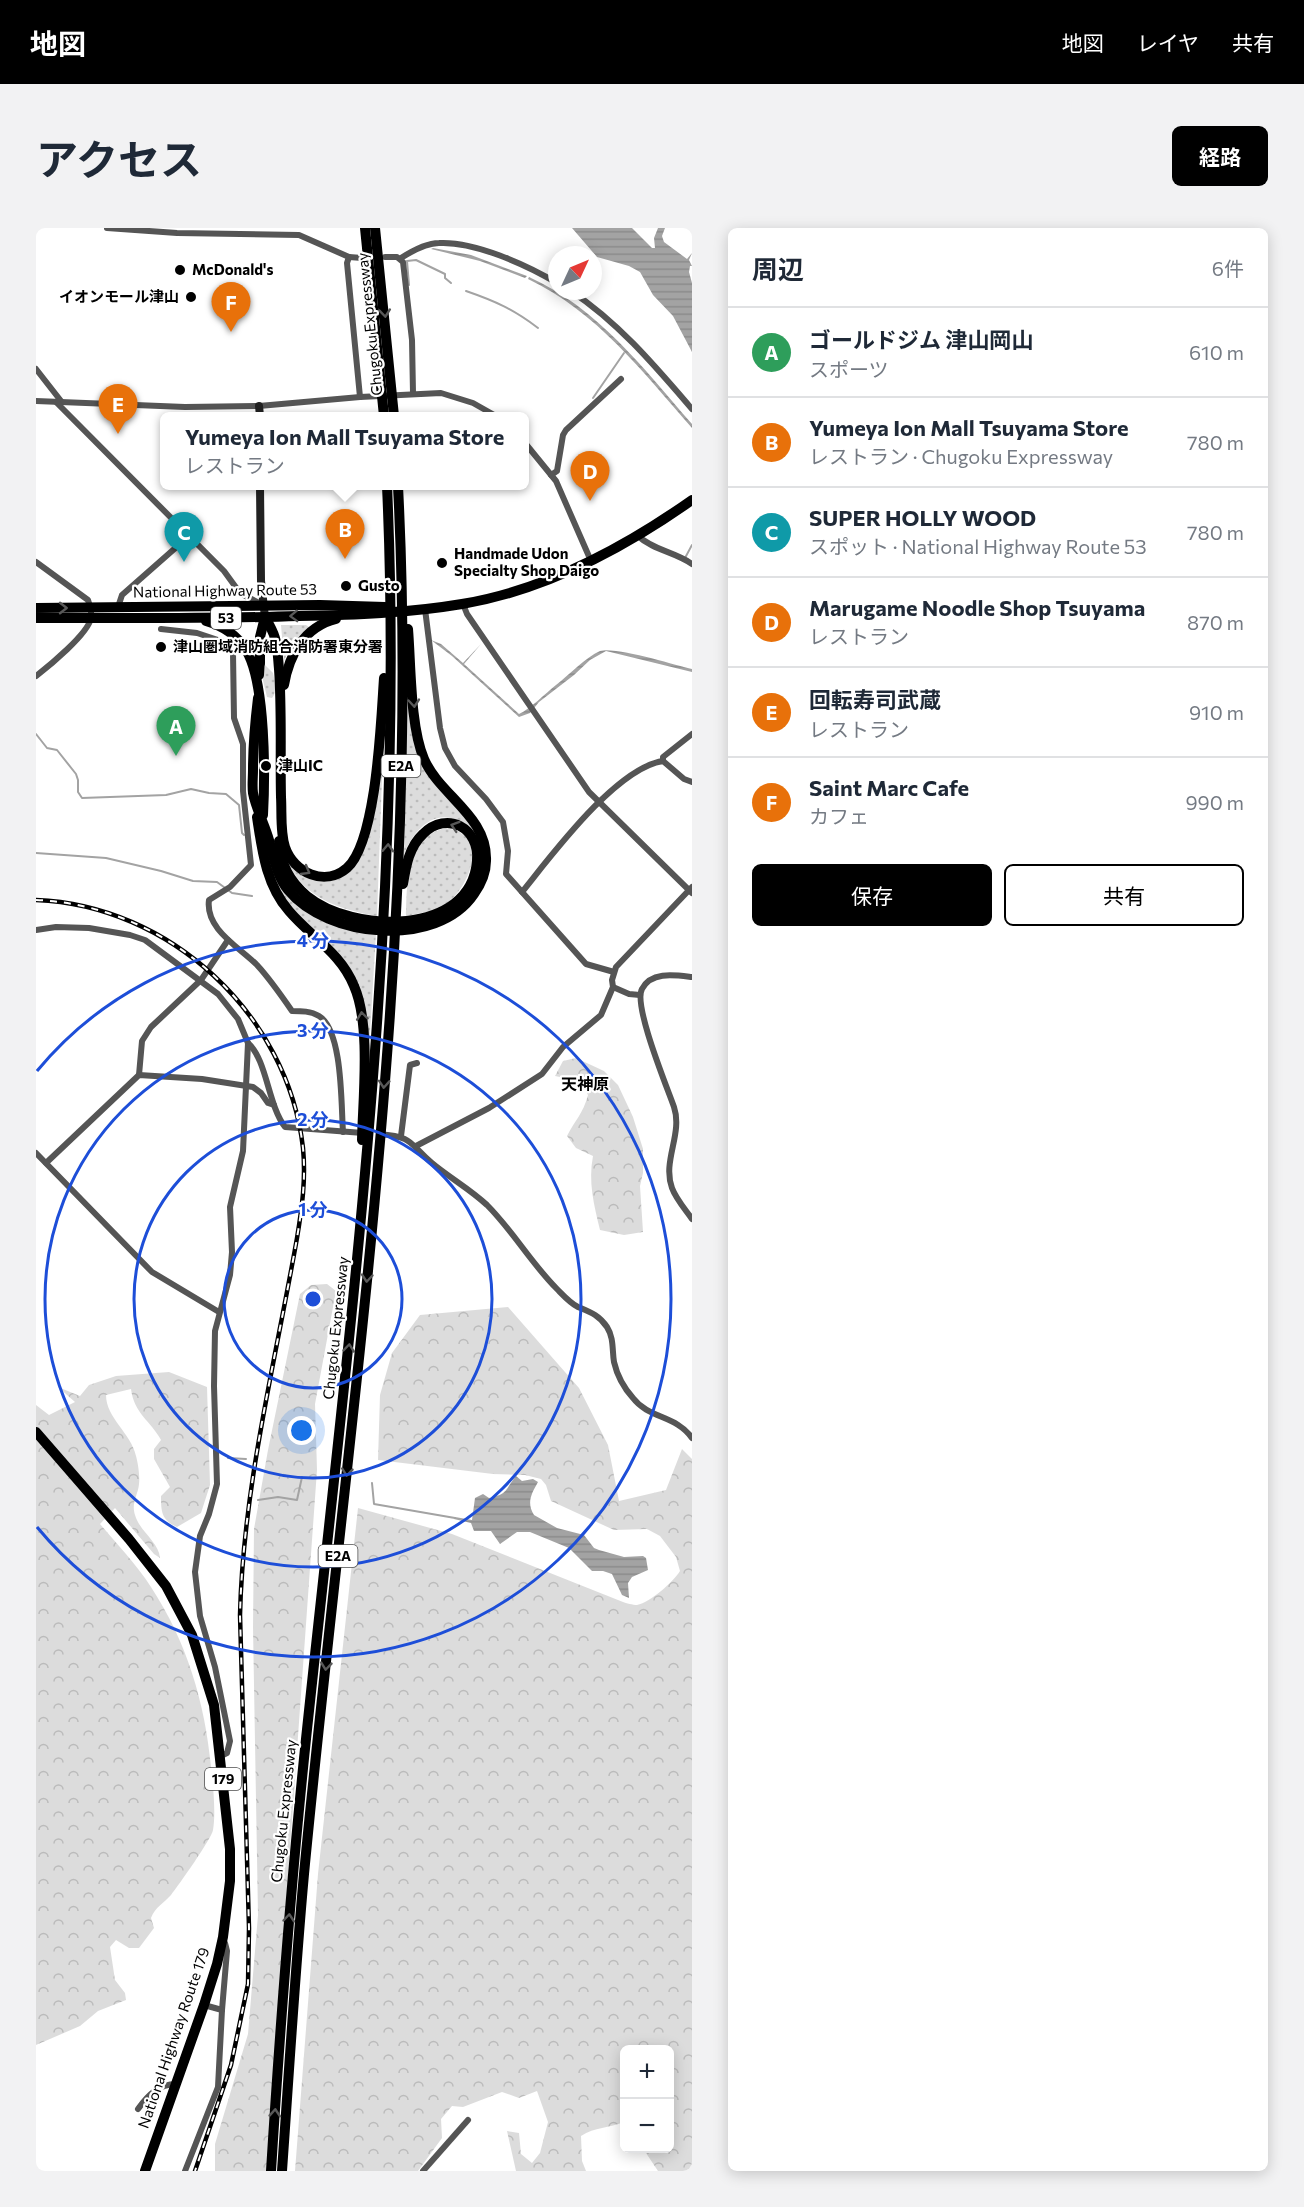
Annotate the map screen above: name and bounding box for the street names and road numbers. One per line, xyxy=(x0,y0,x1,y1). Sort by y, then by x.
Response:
street label: Chugoku Expressway xyxy=(353,251,385,397)
street label: National Highway Route 53 xyxy=(133,579,317,601)
road number: 53 xyxy=(211,607,241,629)
road number: E2A xyxy=(382,755,421,777)
street label: Chugoku Expressway xyxy=(319,1255,351,1400)
road number: E2A xyxy=(318,1545,358,1567)
street label: Chugoku Expressway xyxy=(267,1738,299,1883)
road number: 179 xyxy=(205,1768,241,1790)
street label: National Highway Route 179 xyxy=(134,1945,213,2131)

